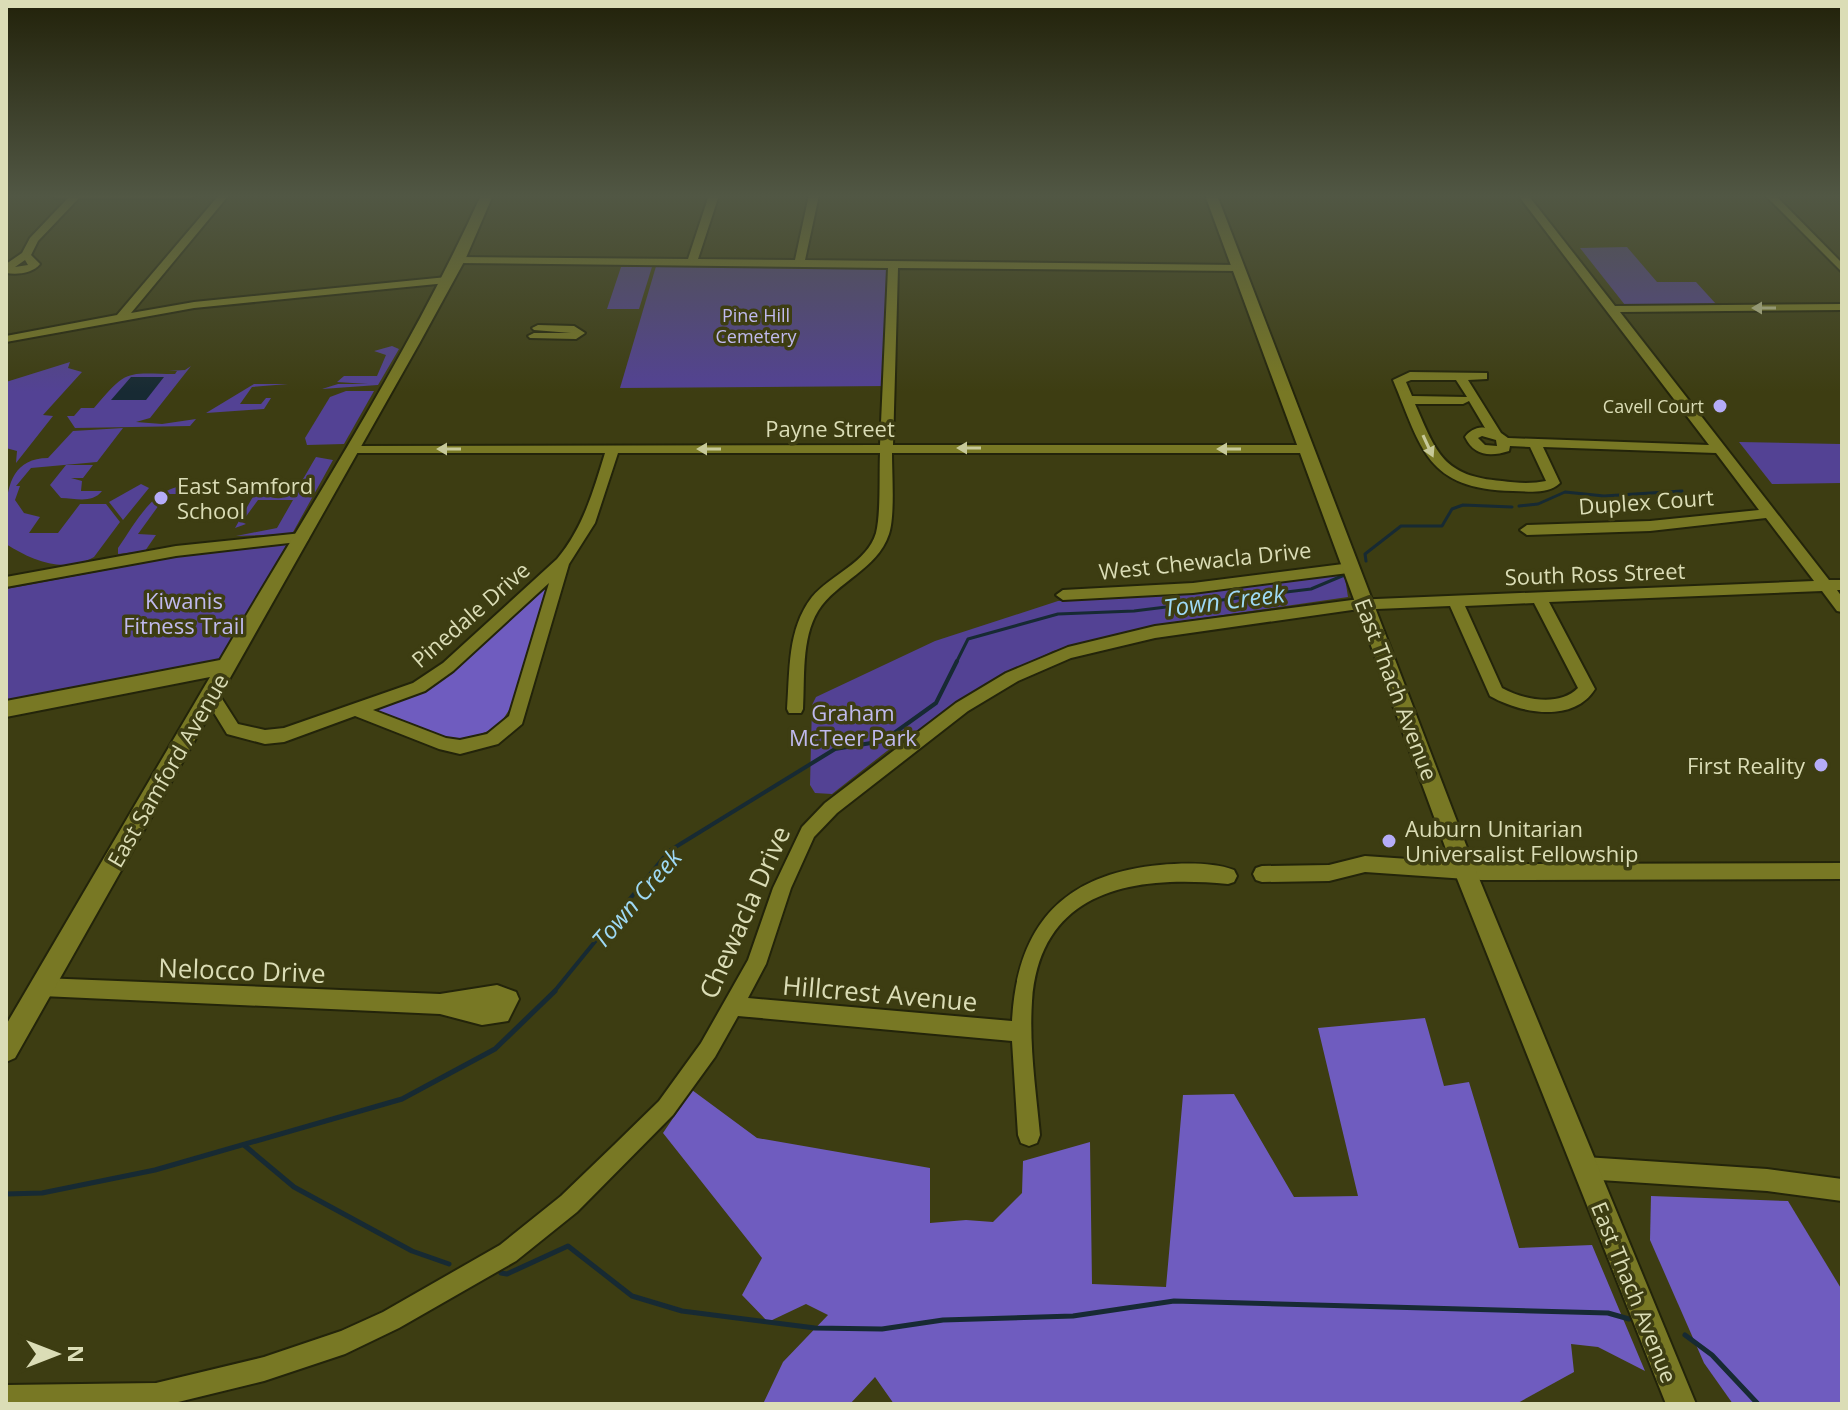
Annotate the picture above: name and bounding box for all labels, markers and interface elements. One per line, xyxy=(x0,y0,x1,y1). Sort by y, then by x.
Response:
one-way arrow xyxy=(1751,302,1776,314)
park label: Pine Hill Cemetery xyxy=(715,303,798,348)
place label: Cavell Court xyxy=(1603,394,1704,418)
marker: Cavell Court xyxy=(1711,397,1729,415)
street label: Payne Street xyxy=(765,413,895,443)
one-way arrow xyxy=(1422,434,1435,457)
one-way arrow xyxy=(696,442,721,455)
one-way arrow xyxy=(956,442,981,454)
one-way arrow xyxy=(436,443,461,455)
one-way arrow xyxy=(1216,443,1241,455)
place label: East Samford School xyxy=(177,470,313,525)
street label: Duplex Court xyxy=(1577,481,1715,521)
marker: East Samford School xyxy=(152,489,170,507)
street label: West Chewacla Drive xyxy=(1097,534,1313,586)
street label: Pinedale Drive xyxy=(404,554,536,674)
street label: South Ross Street xyxy=(1504,555,1686,591)
water label: Town Creek xyxy=(1161,576,1288,624)
park label: Kiwanis Fitness Trail xyxy=(123,585,245,640)
street label: East Thach Avenue xyxy=(1348,594,1446,784)
street label: East Samford Avenue xyxy=(99,668,235,872)
park label: Graham McTeer Park xyxy=(789,697,917,752)
place label: First Reality xyxy=(1687,750,1806,780)
marker: First Reality xyxy=(1812,756,1830,774)
place label: Auburn Unitarian Universalist Fellowship xyxy=(1405,813,1638,868)
street label: Chewacla Drive xyxy=(690,820,798,1004)
marker: Auburn Unitarian Universalist Fellowship xyxy=(1380,832,1398,850)
water label: Town Creek xyxy=(584,840,689,955)
street label: Nelocco Drive xyxy=(158,949,326,991)
street label: Hillcrest Avenue xyxy=(781,967,979,1019)
street label: East Thach Avenue xyxy=(1585,1197,1685,1387)
north arrow xyxy=(16,1314,96,1394)
text: N xyxy=(62,1345,92,1363)

